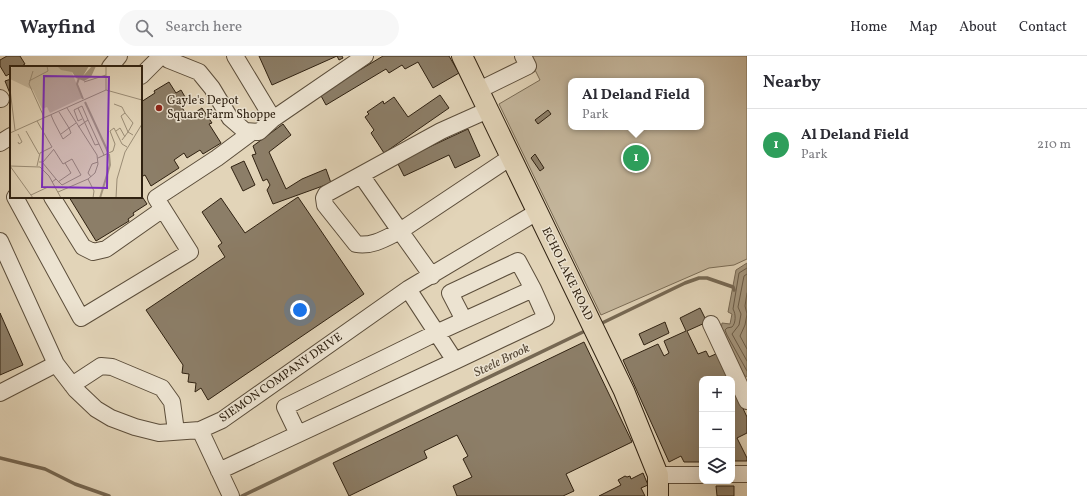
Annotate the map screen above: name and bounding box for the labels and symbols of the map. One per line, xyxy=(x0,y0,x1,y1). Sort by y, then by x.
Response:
inset map xyxy=(10,66,142,198)
place label: Gayle's Depot Square Farm Shoppe xyxy=(167,93,276,123)
marker: Gayle's Depot Square Farm Shoppe xyxy=(154,103,164,113)
pin: 1 xyxy=(623,143,649,173)
street label: ECHO LAKE ROAD xyxy=(537,225,597,324)
your location xyxy=(290,300,310,320)
street label: SIEMON COMPANY DRIVE xyxy=(216,329,346,427)
water label: Steele Brook xyxy=(471,340,533,382)

